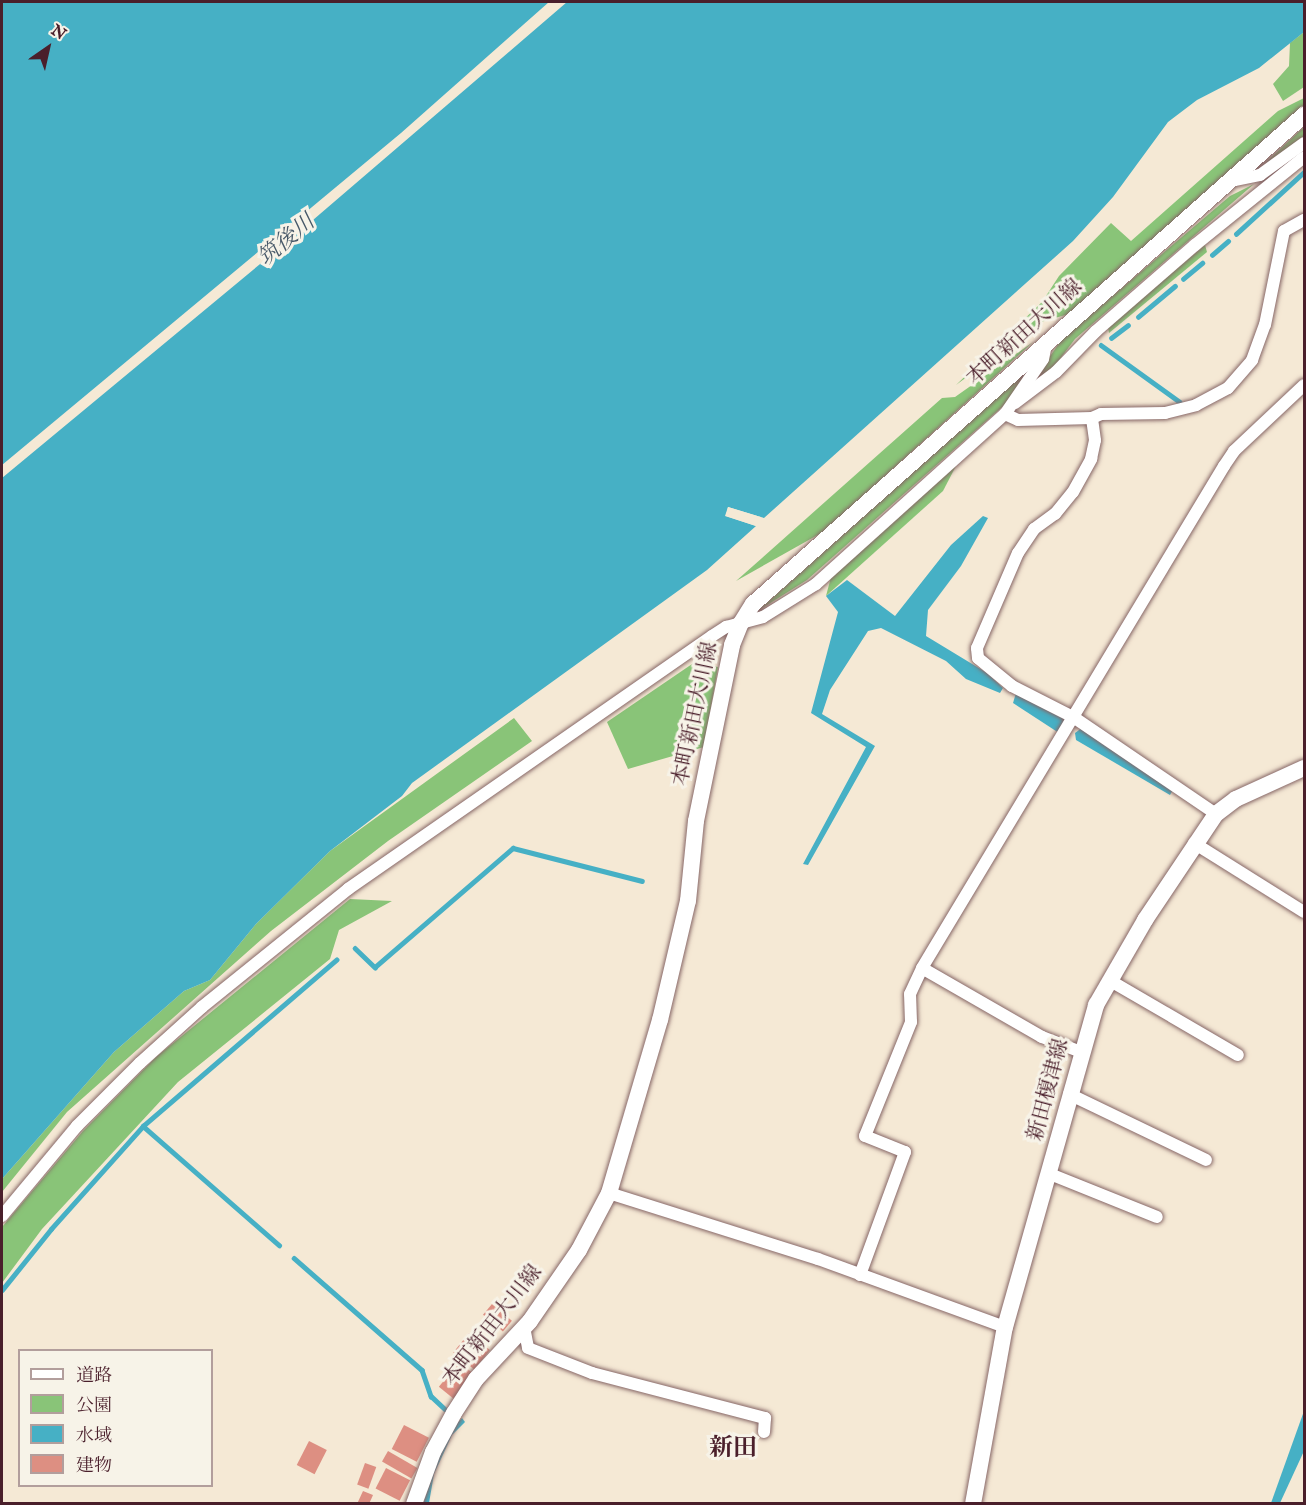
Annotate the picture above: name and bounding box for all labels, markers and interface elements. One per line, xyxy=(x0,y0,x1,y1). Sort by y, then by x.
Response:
north arrow xyxy=(18,18,78,78)
text: N xyxy=(47,21,69,45)
water label: 筑後川 xyxy=(253,210,321,272)
street label: 本町新田大川線 xyxy=(962,274,1088,392)
street label: 本町新田大川線 xyxy=(668,639,724,789)
street label: 新田榎津線 xyxy=(1023,1036,1075,1144)
street label: 本町新田大川線 xyxy=(438,1260,548,1392)
legend xyxy=(18,1349,213,1487)
text: 道路 xyxy=(76,1365,112,1388)
text: 公園 xyxy=(76,1395,112,1418)
text: 水域 xyxy=(76,1425,112,1448)
district label: 新田 xyxy=(709,1435,757,1463)
text: 建物 xyxy=(76,1455,112,1478)

